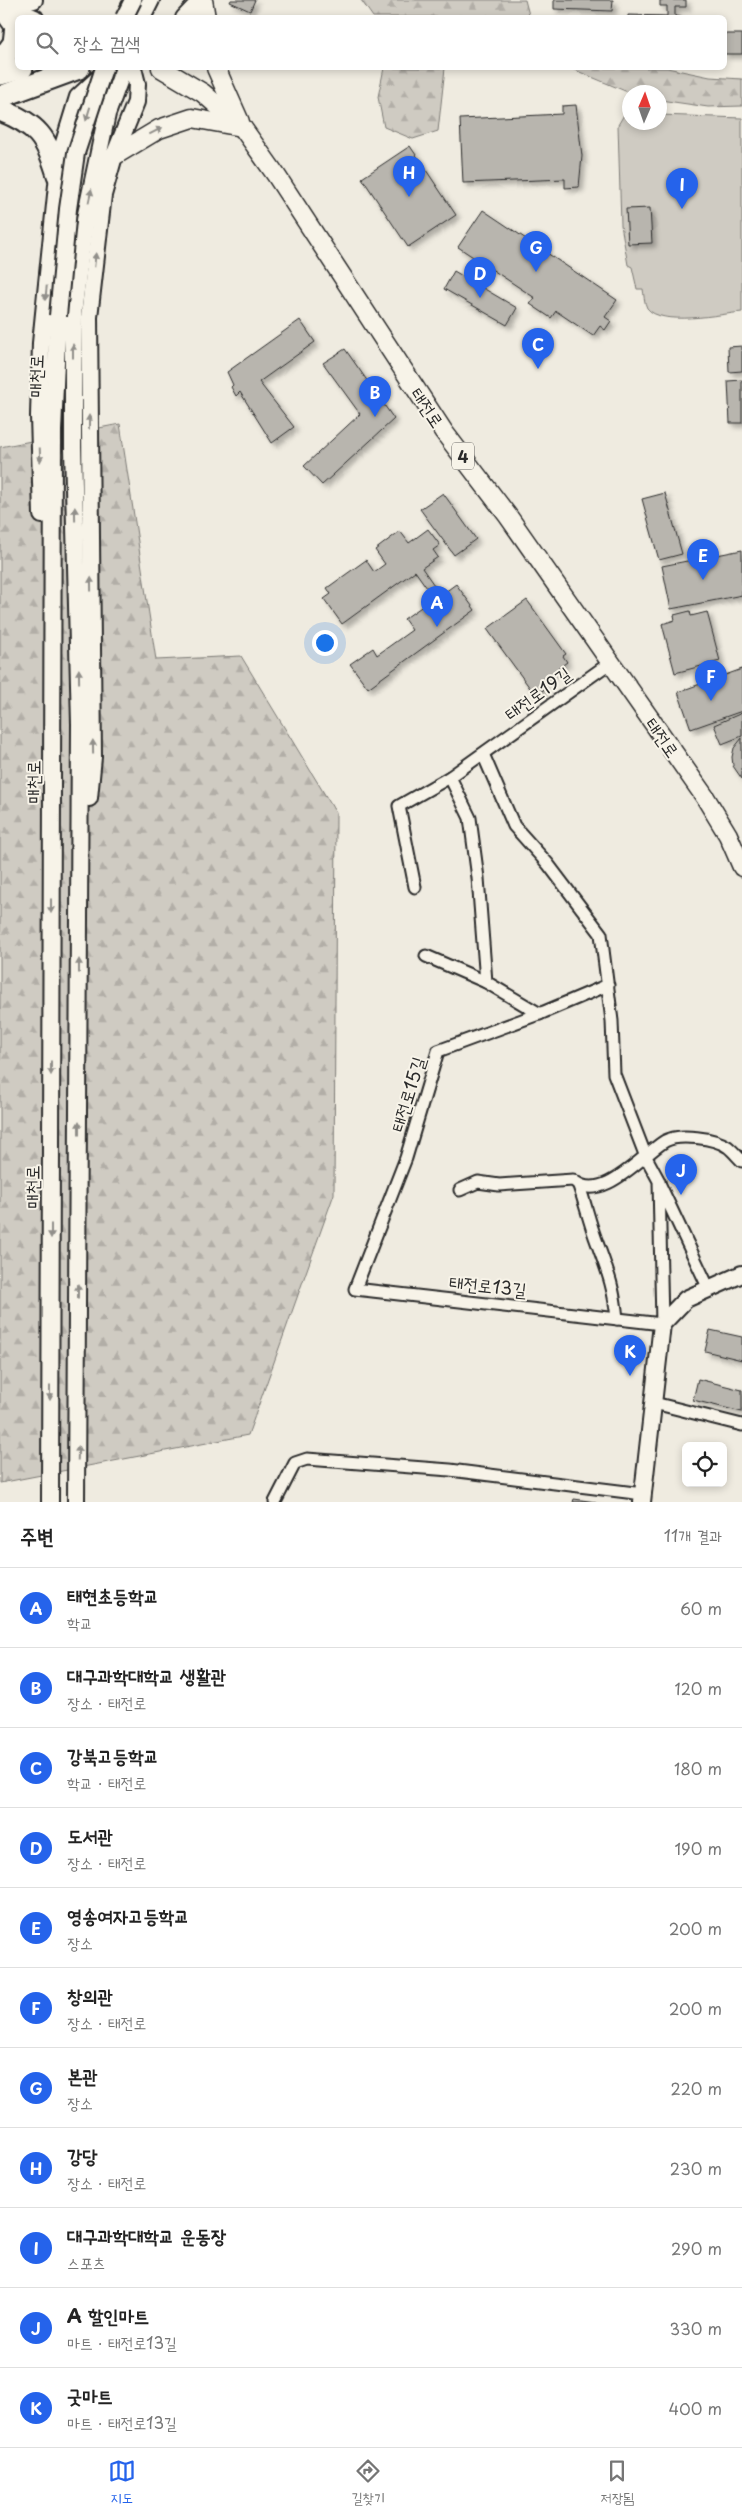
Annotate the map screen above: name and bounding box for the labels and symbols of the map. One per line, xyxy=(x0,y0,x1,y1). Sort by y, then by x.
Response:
north arrow xyxy=(622,85,667,130)
one-way arrow xyxy=(84,106,92,121)
one-way arrow xyxy=(149,127,163,135)
pin: H xyxy=(393,156,425,197)
pin: I xyxy=(666,168,698,209)
one-way arrow xyxy=(86,189,94,204)
pin: G xyxy=(520,231,552,272)
one-way arrow xyxy=(91,252,99,268)
pin: D xyxy=(464,257,496,298)
one-way arrow xyxy=(42,285,50,301)
pin: C xyxy=(522,328,554,369)
one-way arrow xyxy=(69,343,77,359)
street label: 매천로 xyxy=(21,354,49,398)
pin: B xyxy=(359,376,391,417)
street label: 태전로 xyxy=(405,381,451,433)
one-way arrow xyxy=(85,414,93,430)
road number: 4 xyxy=(452,442,474,470)
one-way arrow xyxy=(36,447,44,463)
one-way arrow xyxy=(70,506,78,522)
pin: E xyxy=(687,539,719,580)
one-way arrow xyxy=(87,576,95,592)
pin: A xyxy=(421,586,453,627)
your location xyxy=(312,630,338,656)
street label: 태전로19길 xyxy=(498,659,576,726)
pin: F xyxy=(695,660,727,701)
one-way arrow xyxy=(75,668,83,684)
street label: 태전로 xyxy=(639,711,687,763)
one-way arrow xyxy=(89,739,97,755)
street label: 매천로 xyxy=(19,760,46,804)
one-way arrow xyxy=(47,898,55,914)
one-way arrow xyxy=(75,958,83,974)
street label: 태전로15길 xyxy=(383,1052,431,1135)
one-way arrow xyxy=(47,1060,55,1076)
one-way arrow xyxy=(75,1120,83,1136)
pin: J xyxy=(665,1154,697,1195)
street label: 매천로 xyxy=(18,1165,45,1209)
one-way arrow xyxy=(46,1223,54,1239)
street label: 태전로13길 xyxy=(448,1268,529,1303)
one-way arrow xyxy=(74,1283,82,1299)
pin: K xyxy=(614,1335,646,1376)
one-way arrow xyxy=(46,1385,54,1401)
one-way arrow xyxy=(74,1445,82,1461)

